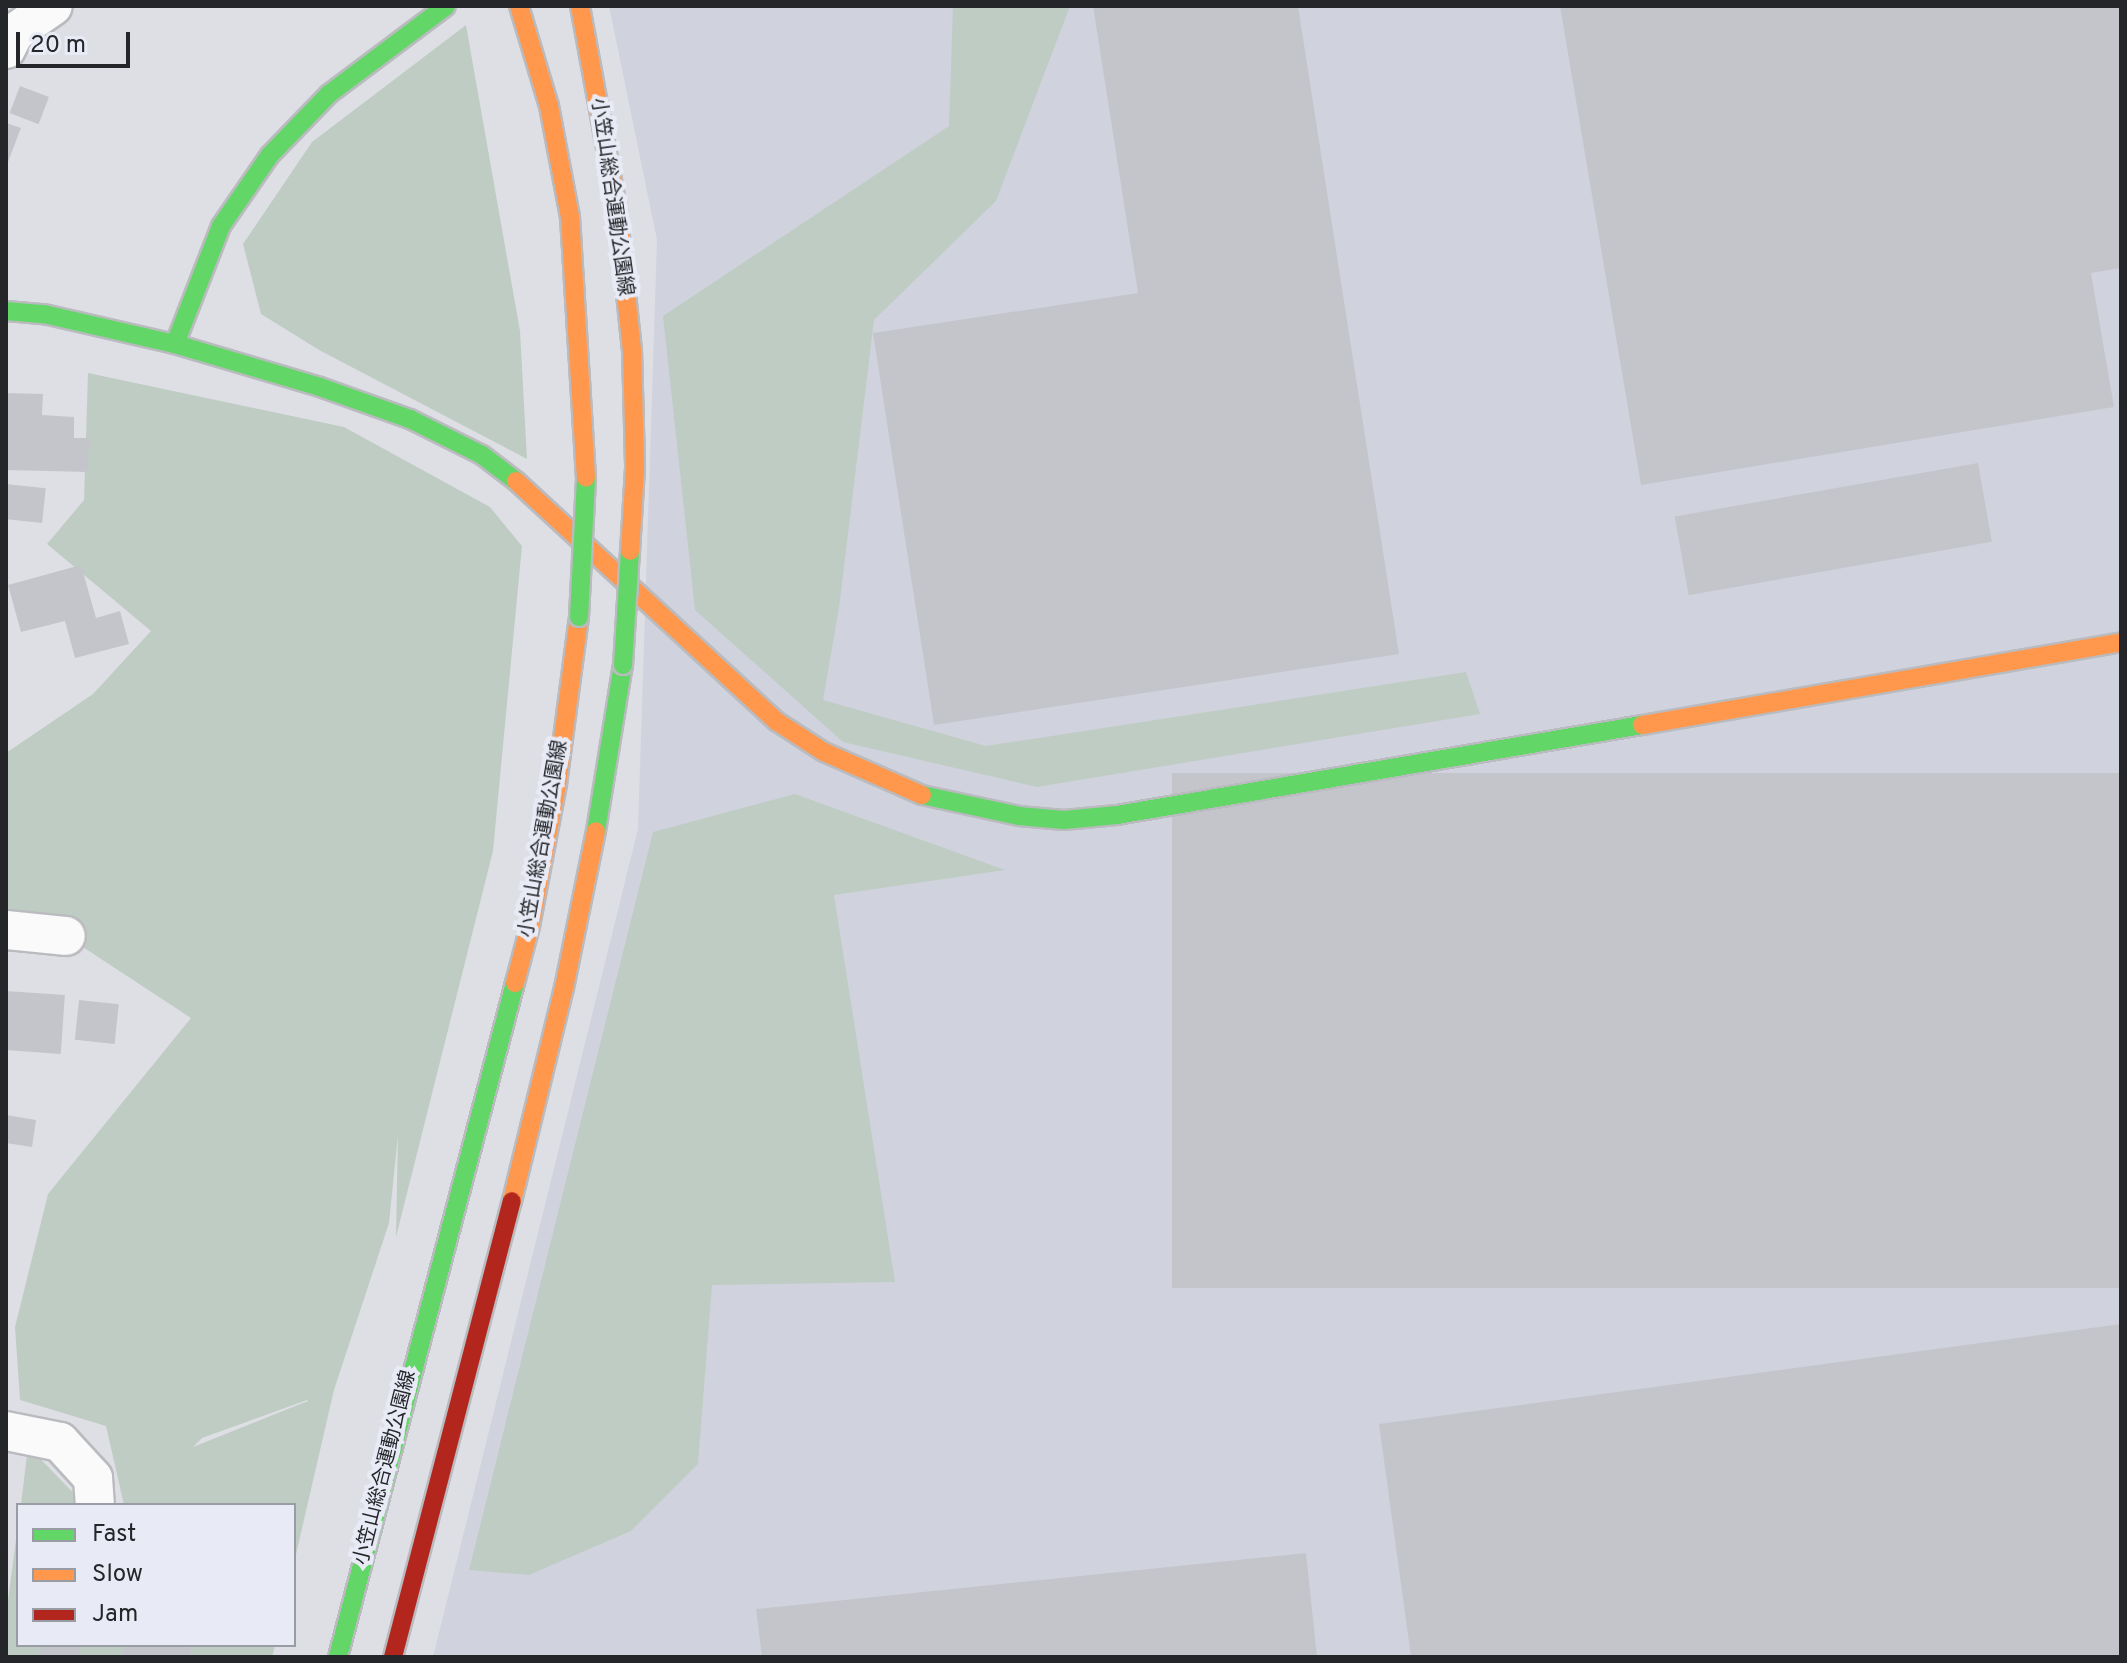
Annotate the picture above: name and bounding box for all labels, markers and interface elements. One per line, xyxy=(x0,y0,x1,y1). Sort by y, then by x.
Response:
scale bar xyxy=(20,16,134,66)
text: 20 m xyxy=(30,31,86,61)
street label: 小笠山総合運動公園線 xyxy=(585,96,637,298)
street label: 小笠山総合運動公園線 xyxy=(515,738,573,940)
street label: 小笠山総合運動公園線 xyxy=(350,1368,422,1568)
legend xyxy=(16,1503,296,1647)
text: Fast xyxy=(92,1520,136,1550)
text: Slow xyxy=(92,1560,143,1590)
text: Jam xyxy=(92,1600,138,1630)

